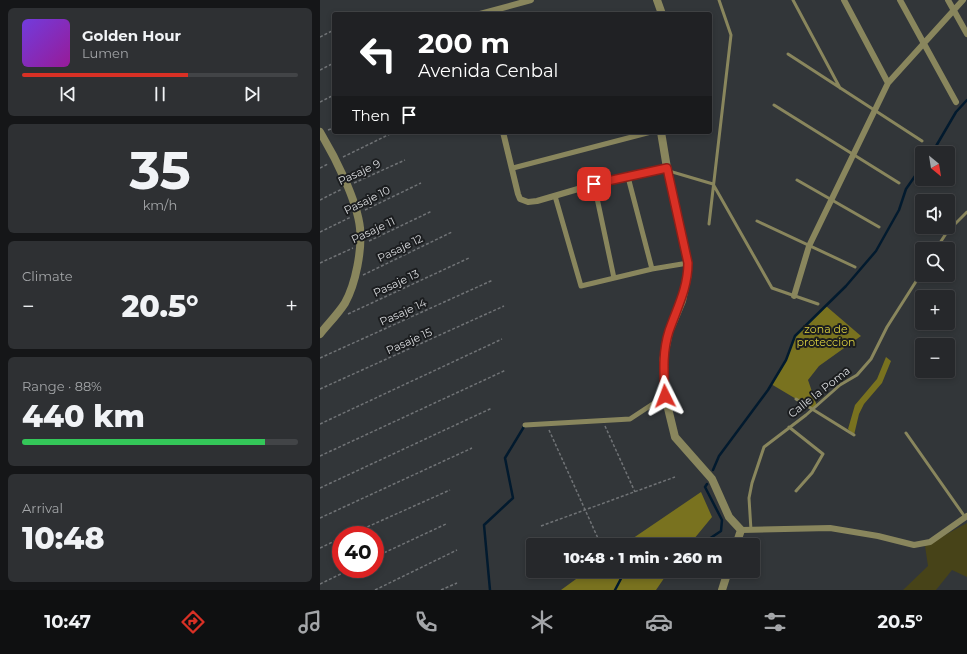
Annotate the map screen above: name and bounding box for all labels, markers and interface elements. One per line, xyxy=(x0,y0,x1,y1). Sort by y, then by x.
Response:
text: Golden Hour xyxy=(82,26,181,45)
text: 200 m xyxy=(418,26,510,60)
icon: left xyxy=(352,28,404,80)
text: Lumen xyxy=(82,45,129,61)
text: Avenida Cenbal xyxy=(418,60,558,82)
icon: previous xyxy=(57,83,79,105)
icon: pause xyxy=(149,83,171,105)
icon: next xyxy=(241,83,263,105)
icon: arrive xyxy=(398,104,420,126)
text: Then xyxy=(352,106,390,125)
text: 35 xyxy=(129,139,191,202)
north arrow xyxy=(915,146,955,186)
map controls xyxy=(915,146,955,378)
street label: Pasaje 9 xyxy=(336,156,383,188)
pin xyxy=(577,167,611,201)
icon: arrive xyxy=(583,173,605,195)
street label: Pasaje 10 xyxy=(342,183,392,217)
button: sound xyxy=(915,194,955,234)
text: km/h xyxy=(143,197,177,213)
street label: Pasaje 11 xyxy=(349,214,397,246)
street label: Pasaje 12 xyxy=(375,231,425,265)
button: search xyxy=(915,242,955,282)
street label: Pasaje 13 xyxy=(371,266,421,300)
text: Climate xyxy=(22,268,73,284)
text: 20.5° xyxy=(121,288,199,325)
button: + xyxy=(915,290,955,330)
text: − xyxy=(22,293,35,320)
text: + xyxy=(285,293,298,320)
street label: Pasaje 14 xyxy=(377,295,429,329)
park label: zona de proteccion xyxy=(796,322,856,349)
street label: Pasaje 15 xyxy=(384,325,434,357)
button: − xyxy=(915,338,955,378)
street label: Calle la Poma xyxy=(785,363,853,421)
position arrow xyxy=(644,375,686,417)
text: Range · 88% xyxy=(22,378,102,394)
text: 440 km xyxy=(22,398,145,435)
text: Arrival xyxy=(22,500,63,516)
text: 10:48 xyxy=(22,520,105,557)
speed limit sign: 40 xyxy=(332,526,384,578)
text: 10:48 · 1 min · 260 m xyxy=(564,548,722,567)
icon: directions xyxy=(179,608,207,636)
icon: music xyxy=(296,608,324,636)
icon: phone xyxy=(412,608,440,636)
icon: climate xyxy=(528,608,556,636)
icon: car xyxy=(645,608,673,636)
icon: filters xyxy=(761,608,789,636)
text: 10:47 xyxy=(44,611,91,633)
text: 20.5° xyxy=(877,611,923,633)

